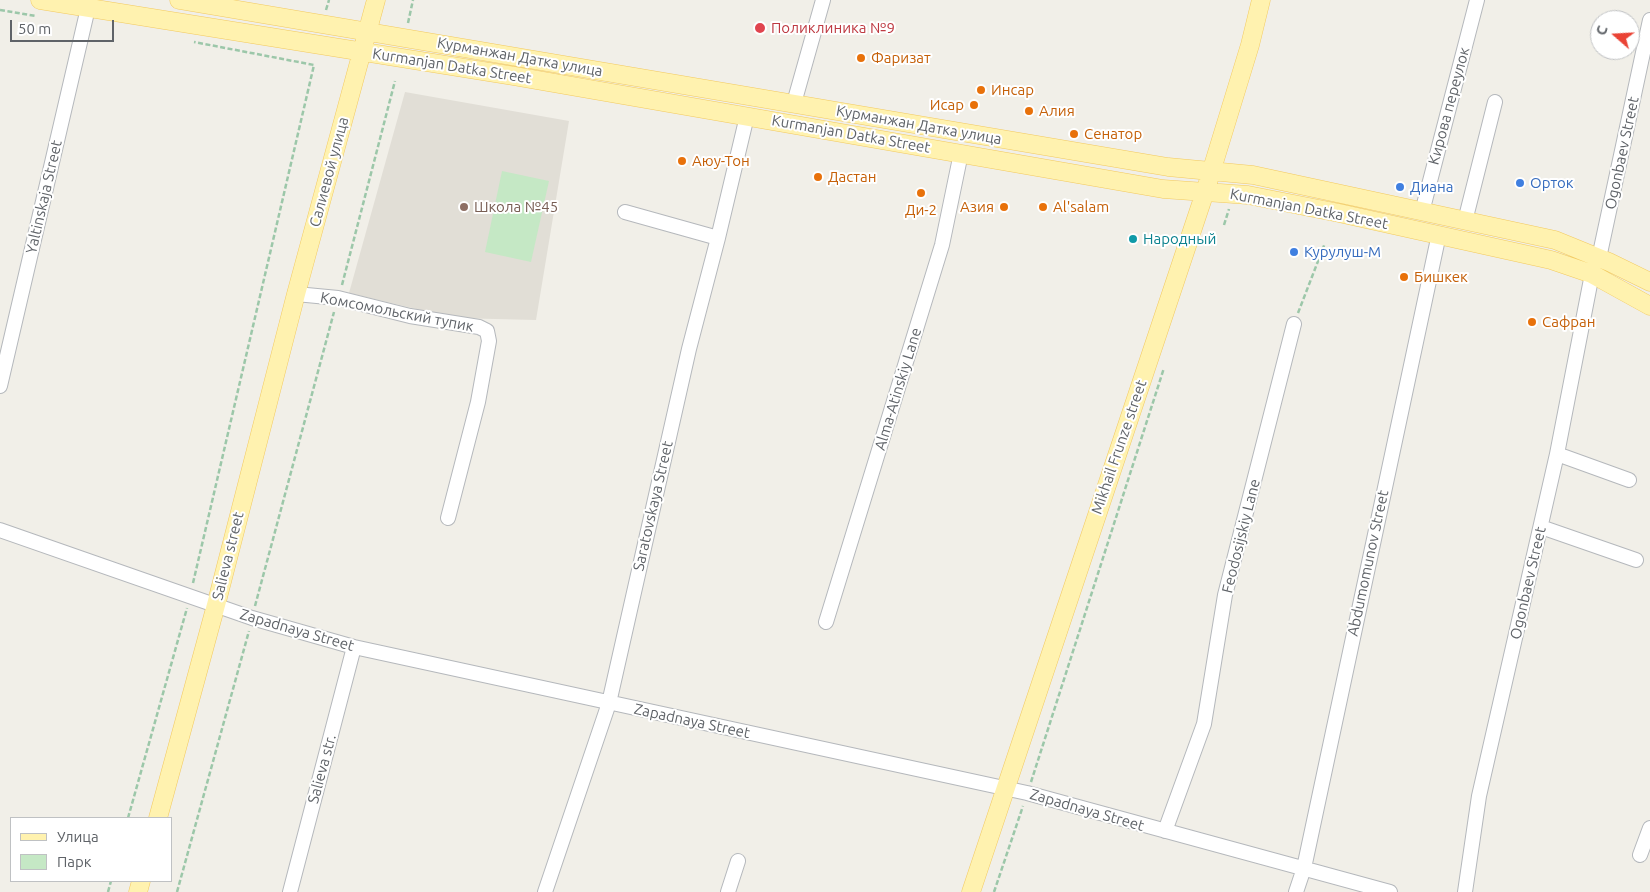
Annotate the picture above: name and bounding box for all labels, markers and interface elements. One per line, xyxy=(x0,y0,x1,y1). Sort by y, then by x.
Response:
scale bar xyxy=(12,10,116,42)
north arrow xyxy=(1590,10,1640,60)
place label: Поликлиника №9 xyxy=(771,19,895,37)
text: 50 m xyxy=(18,20,51,37)
marker: Поликлиника №9 xyxy=(753,21,767,35)
text: С xyxy=(1593,24,1611,37)
street label: Курманжан Датка улица xyxy=(436,34,604,80)
street label: Kurmanjan Datka Street xyxy=(371,45,533,87)
street label: Кирова переулок xyxy=(1425,45,1473,167)
place label: Фаризат xyxy=(871,49,931,67)
marker: Фаризат xyxy=(855,52,867,64)
place label: Инсар xyxy=(991,81,1034,99)
marker: Инсар xyxy=(975,84,987,96)
street label: Ogonbaev Street xyxy=(1601,95,1643,211)
place label: Исар xyxy=(930,96,964,114)
marker: Исар xyxy=(968,99,980,111)
street label: Курманжан Датка улица xyxy=(835,102,1003,148)
place label: Алия xyxy=(1039,102,1075,120)
marker: Алия xyxy=(1023,105,1035,117)
street label: Kurmanjan Datka Street xyxy=(770,111,932,157)
street label: Салиевой улица xyxy=(306,115,352,229)
place label: Сенатор xyxy=(1084,125,1142,143)
marker: Сенатор xyxy=(1068,128,1080,140)
street label: Yaltinskaja Street xyxy=(22,138,66,256)
place label: Аюу-Тон xyxy=(692,152,750,170)
marker: Аюу-Тон xyxy=(676,155,688,167)
place label: Дастан xyxy=(828,168,876,186)
marker: Дастан xyxy=(812,171,824,183)
place label: Орток xyxy=(1530,174,1574,192)
marker: Орток xyxy=(1514,177,1526,189)
place label: Диана xyxy=(1410,178,1454,196)
marker: Диана xyxy=(1394,181,1406,193)
street label: Kurmanjan Datka Street xyxy=(1228,185,1390,233)
marker: Ди-2 xyxy=(915,187,927,199)
place label: Школа №45 xyxy=(474,198,558,216)
place label: Азия xyxy=(960,198,994,216)
place label: Al'salam xyxy=(1053,198,1109,216)
marker: Школа №45 xyxy=(458,201,470,213)
place label: Ди-2 xyxy=(905,201,937,219)
marker: Азия xyxy=(998,201,1010,213)
marker: Al'salam xyxy=(1037,201,1049,213)
place label: Народный xyxy=(1143,230,1216,248)
marker: Народный xyxy=(1127,233,1139,245)
place label: Курулуш-М xyxy=(1304,243,1381,261)
marker: Курулуш-М xyxy=(1288,246,1300,258)
place label: Бишкек xyxy=(1414,268,1468,286)
marker: Бишкек xyxy=(1398,271,1410,283)
street label: Комсомольский тупик xyxy=(319,288,475,336)
place label: Сафран xyxy=(1542,313,1596,331)
marker: Сафран xyxy=(1526,316,1538,328)
street label: Alma-Atinskiy Lane xyxy=(871,326,925,452)
street label: Mikhail Frunze street xyxy=(1088,377,1150,517)
street label: Saratovskaya Street xyxy=(629,439,677,573)
street label: Feodosijskiy Lane xyxy=(1218,477,1264,595)
street label: Abdumomunov Street xyxy=(1344,488,1392,638)
street label: Salieva street xyxy=(208,510,248,602)
street label: Ogonbaev Street xyxy=(1506,525,1550,641)
street label: Zapadnaya Street xyxy=(238,605,356,655)
street label: Zapadnaya Street xyxy=(632,700,752,742)
street label: Salieva str. xyxy=(304,732,340,806)
street label: Zapadnaya Street xyxy=(1028,785,1146,835)
legend xyxy=(10,817,172,882)
text: Улица xyxy=(57,828,99,845)
text: Парк xyxy=(57,853,92,870)

